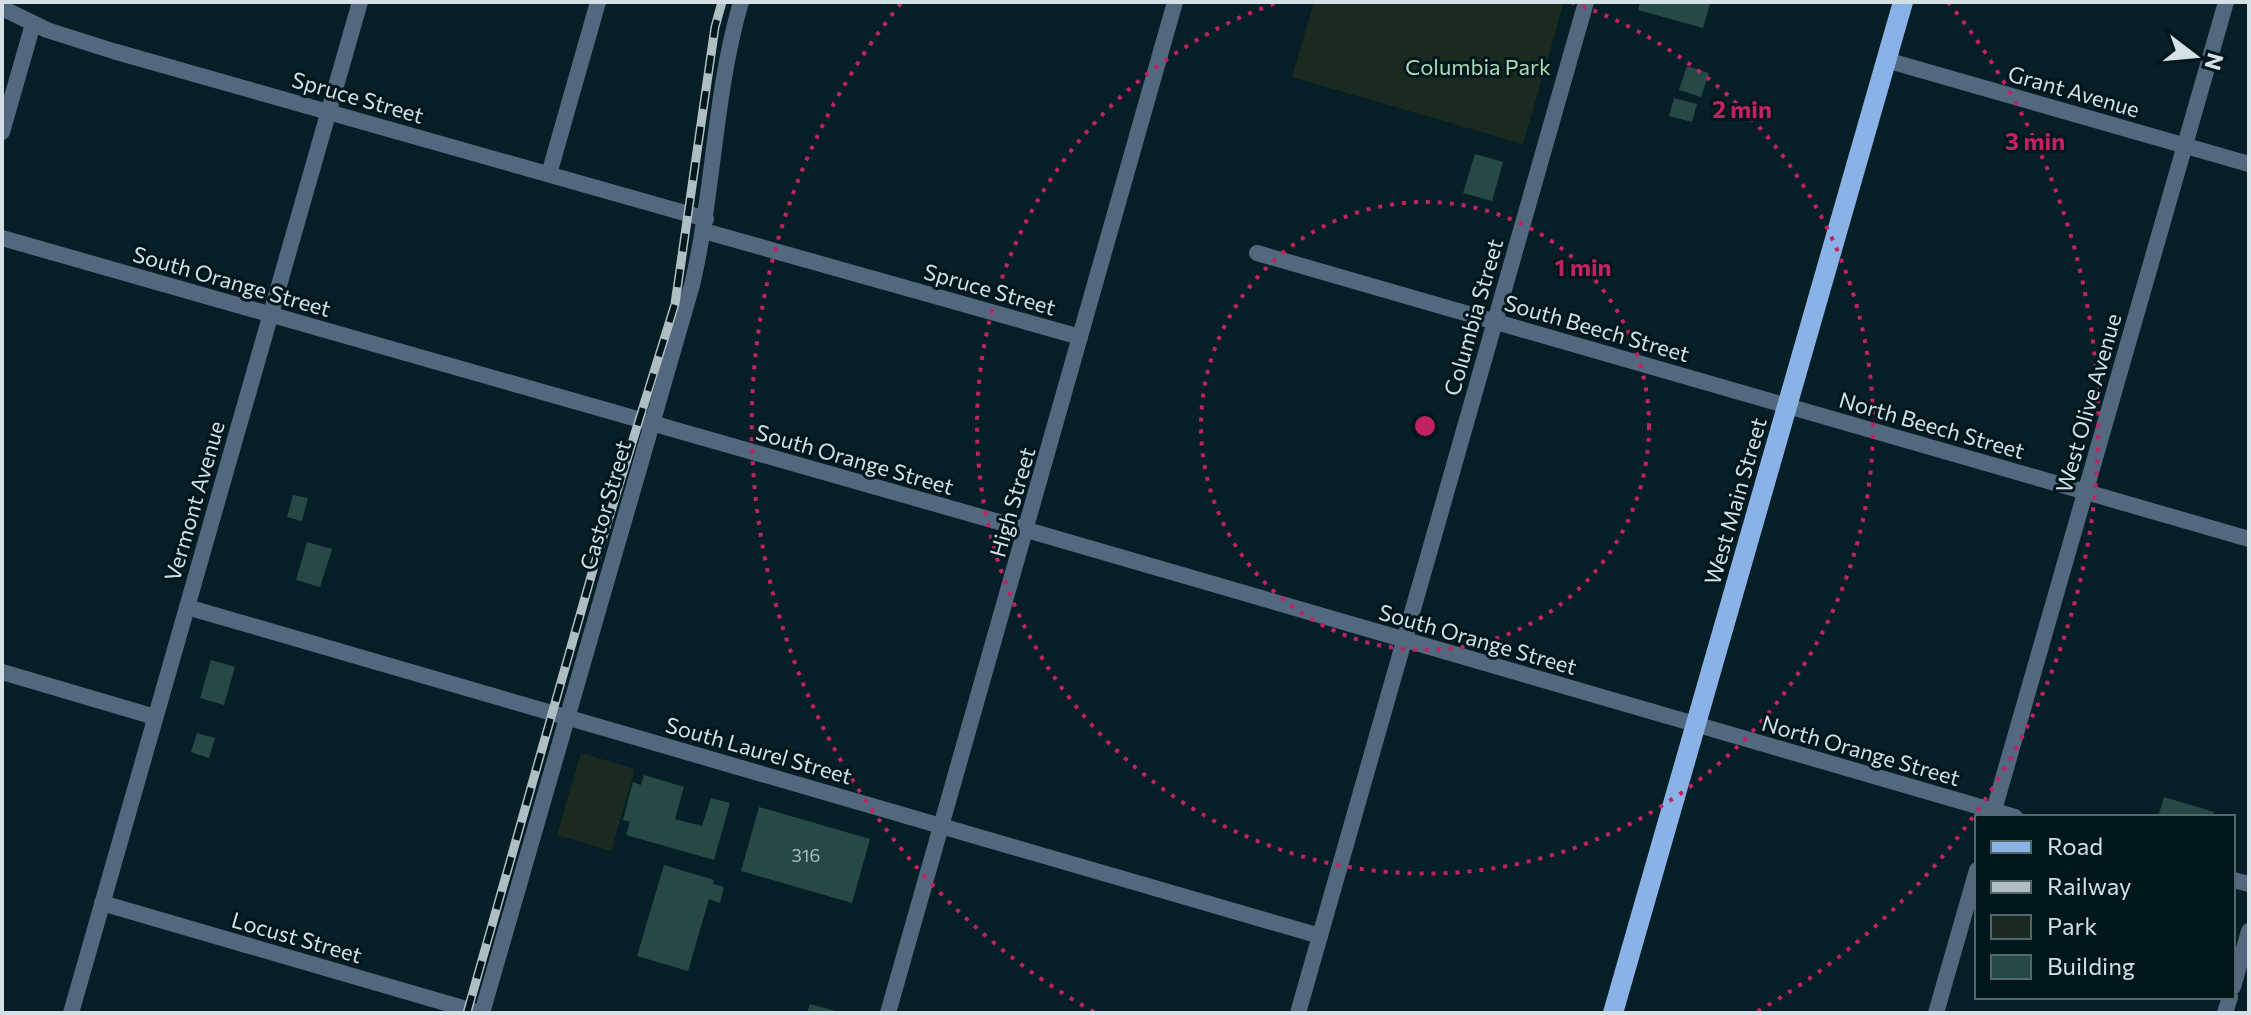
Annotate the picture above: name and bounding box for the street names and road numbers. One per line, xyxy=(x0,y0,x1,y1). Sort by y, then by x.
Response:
street label: Grant Avenue xyxy=(2005,59,2143,123)
street label: Spruce Street xyxy=(289,65,427,129)
street label: Columbia Street xyxy=(1438,235,1508,399)
street label: South Orange Street xyxy=(130,240,334,322)
street label: Spruce Street xyxy=(921,257,1059,321)
street label: South Beech Street xyxy=(1501,289,1693,367)
street label: West Olive Avenue xyxy=(2050,310,2126,496)
street label: North Beech Street xyxy=(1836,386,2028,464)
street label: West Main Street xyxy=(1698,414,1772,588)
street label: Vermont Avenue xyxy=(158,418,230,584)
street label: South Orange Street xyxy=(753,418,957,500)
street label: Castor Street xyxy=(574,437,636,573)
street label: High Street xyxy=(983,444,1041,560)
street label: South Orange Street xyxy=(1376,598,1580,680)
street label: North Orange Street xyxy=(1759,709,1963,791)
street label: South Laurel Street xyxy=(663,710,855,790)
street label: Locust Street xyxy=(229,906,365,968)

